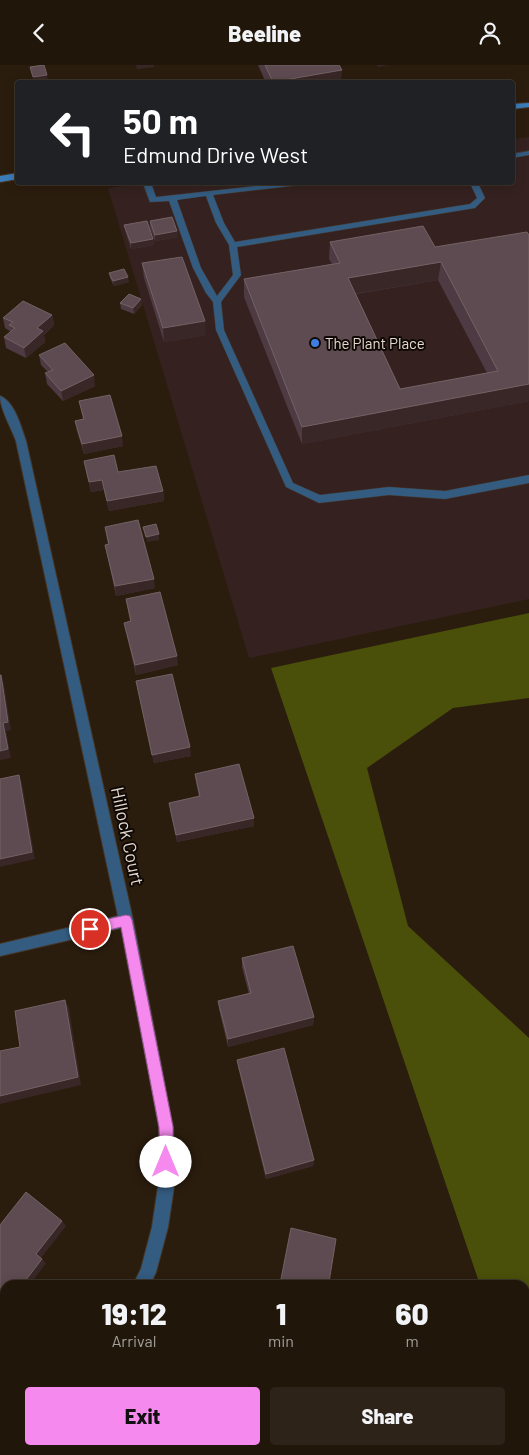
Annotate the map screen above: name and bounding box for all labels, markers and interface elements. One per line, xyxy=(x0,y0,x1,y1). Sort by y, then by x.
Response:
icon: back xyxy=(25,19,53,47)
icon: person xyxy=(476,19,504,47)
text: Beeline xyxy=(228,20,301,46)
text: 50 m xyxy=(123,99,198,141)
icon: left xyxy=(40,100,105,165)
text: Edmund Drive West xyxy=(123,141,308,167)
place label: The Plant Place xyxy=(325,334,425,352)
marker: The Plant Place xyxy=(309,337,321,349)
street label: Hillock Court xyxy=(107,785,149,887)
pin xyxy=(69,908,111,950)
icon: arrive xyxy=(76,915,104,943)
position arrow xyxy=(139,1135,191,1187)
text: 19:12 xyxy=(101,1295,167,1331)
text: 1 xyxy=(276,1295,286,1331)
text: 60 xyxy=(395,1295,429,1331)
text: Arrival xyxy=(112,1331,156,1350)
text: min xyxy=(268,1331,294,1350)
text: m xyxy=(405,1331,419,1350)
button: Exit xyxy=(25,1387,260,1445)
button: Share xyxy=(270,1387,505,1445)

